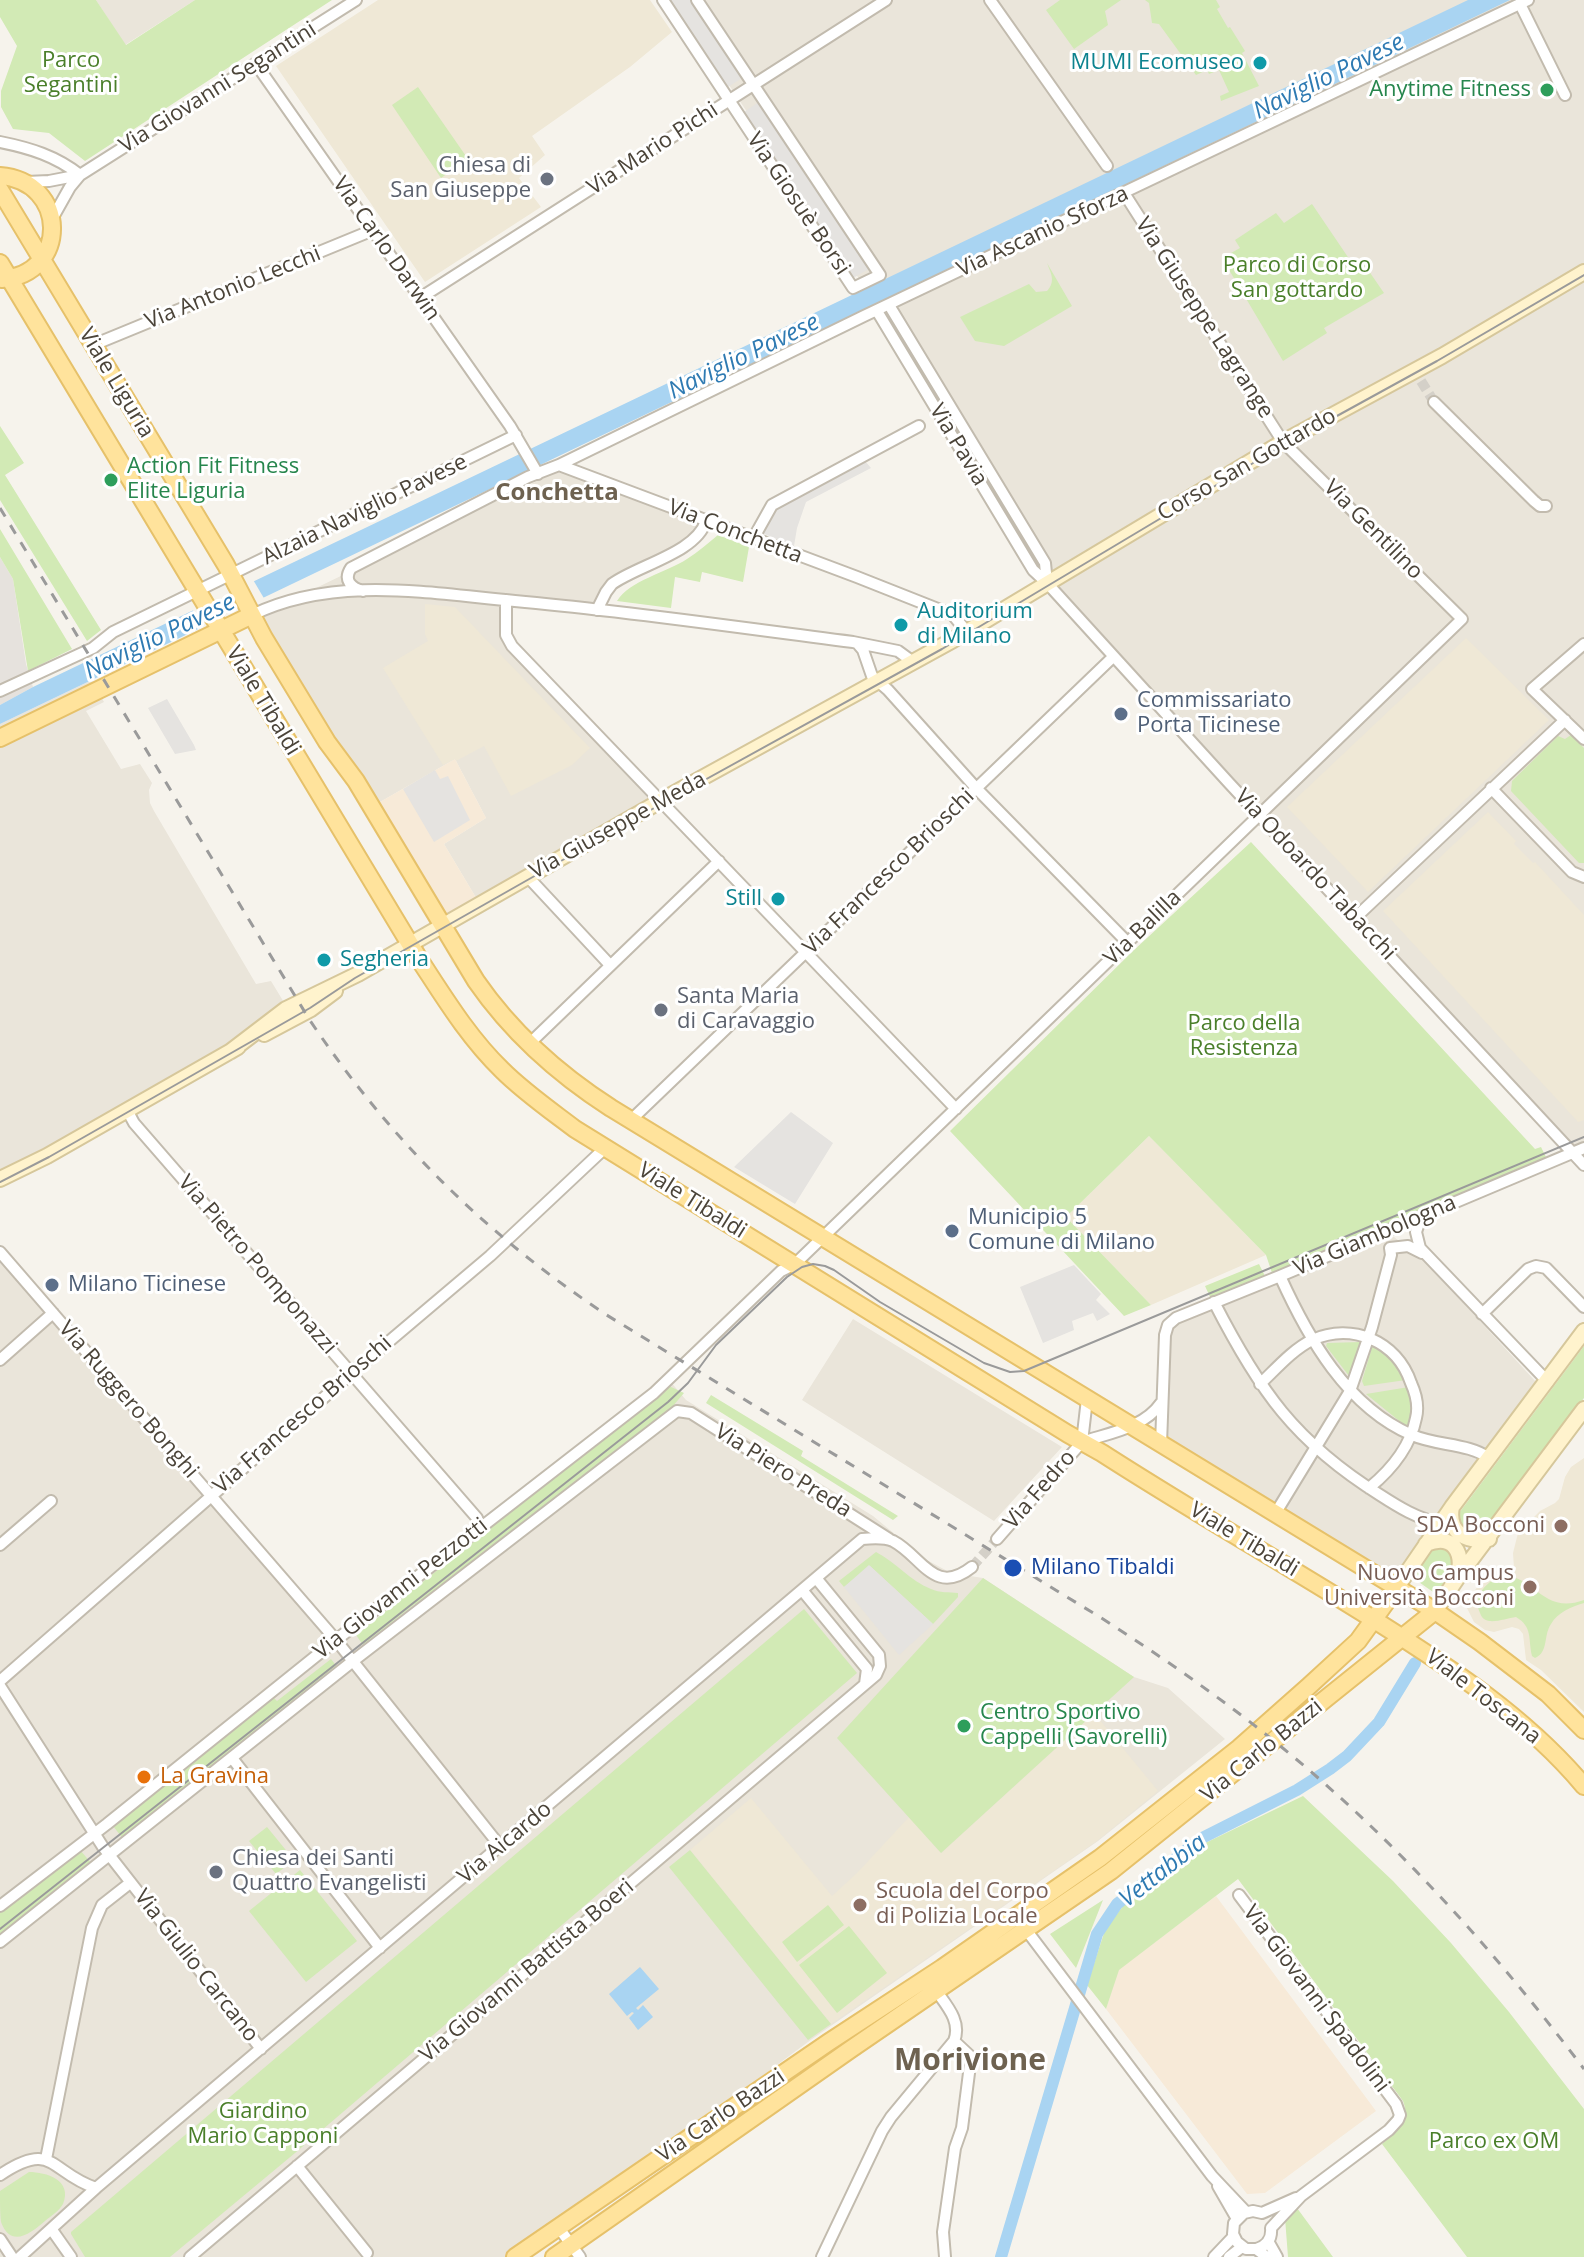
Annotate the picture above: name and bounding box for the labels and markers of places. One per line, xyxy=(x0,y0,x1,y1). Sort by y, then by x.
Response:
place label: MUMI Ecomuseo xyxy=(1071,50,1244,76)
marker: MUMI Ecomuseo xyxy=(1251,54,1269,72)
place label: Anytime Fitness xyxy=(1369,77,1531,103)
marker: Anytime Fitness xyxy=(1538,81,1556,99)
place label: Chiesa di San Giuseppe xyxy=(390,153,531,204)
marker: Chiesa di San Giuseppe xyxy=(538,170,556,188)
place label: Action Fit Fitness Elite Liguria xyxy=(127,454,299,506)
marker: Action Fit Fitness Elite Liguria xyxy=(102,471,120,489)
place label: Auditorium di Milano xyxy=(917,599,1033,650)
marker: Auditorium di Milano xyxy=(892,616,910,634)
place label: Commissariato Porta Ticinese xyxy=(1137,688,1291,740)
marker: Commissariato Porta Ticinese xyxy=(1112,705,1130,723)
place label: Still xyxy=(725,886,762,912)
marker: Still xyxy=(769,890,787,908)
place label: Segheria xyxy=(340,947,429,973)
marker: Segheria xyxy=(315,951,333,969)
place label: Santa Maria di Caravaggio xyxy=(677,984,815,1036)
marker: Santa Maria di Caravaggio xyxy=(652,1001,670,1019)
place label: Municipio 5 Comune di Milano xyxy=(968,1205,1155,1256)
marker: Municipio 5 Comune di Milano xyxy=(943,1222,961,1240)
place label: Milano Ticinese xyxy=(68,1272,226,1298)
marker: Milano Ticinese xyxy=(43,1276,61,1294)
place label: SDA Bocconi xyxy=(1417,1513,1545,1539)
marker: SDA Bocconi xyxy=(1552,1517,1570,1535)
place label: Milano Tibaldi xyxy=(1031,1555,1174,1581)
marker: Milano Tibaldi xyxy=(1002,1557,1024,1579)
place label: Nuovo Campus Università Bocconi xyxy=(1324,1561,1514,1612)
marker: Nuovo Campus Università Bocconi xyxy=(1521,1578,1539,1596)
place label: Centro Sportivo Cappelli (Savorelli) xyxy=(980,1700,1167,1752)
marker: Centro Sportivo Cappelli (Savorelli) xyxy=(955,1717,973,1735)
place label: La Gravina xyxy=(160,1764,269,1790)
marker: La Gravina xyxy=(135,1768,153,1786)
place label: Chiesa dei Santi Quattro Evangelisti xyxy=(232,1846,427,1898)
marker: Chiesa dei Santi Quattro Evangelisti xyxy=(207,1863,225,1881)
place label: Scuola del Corpo di Polizia Locale xyxy=(876,1879,1049,1930)
marker: Scuola del Corpo di Polizia Locale xyxy=(851,1896,869,1914)

